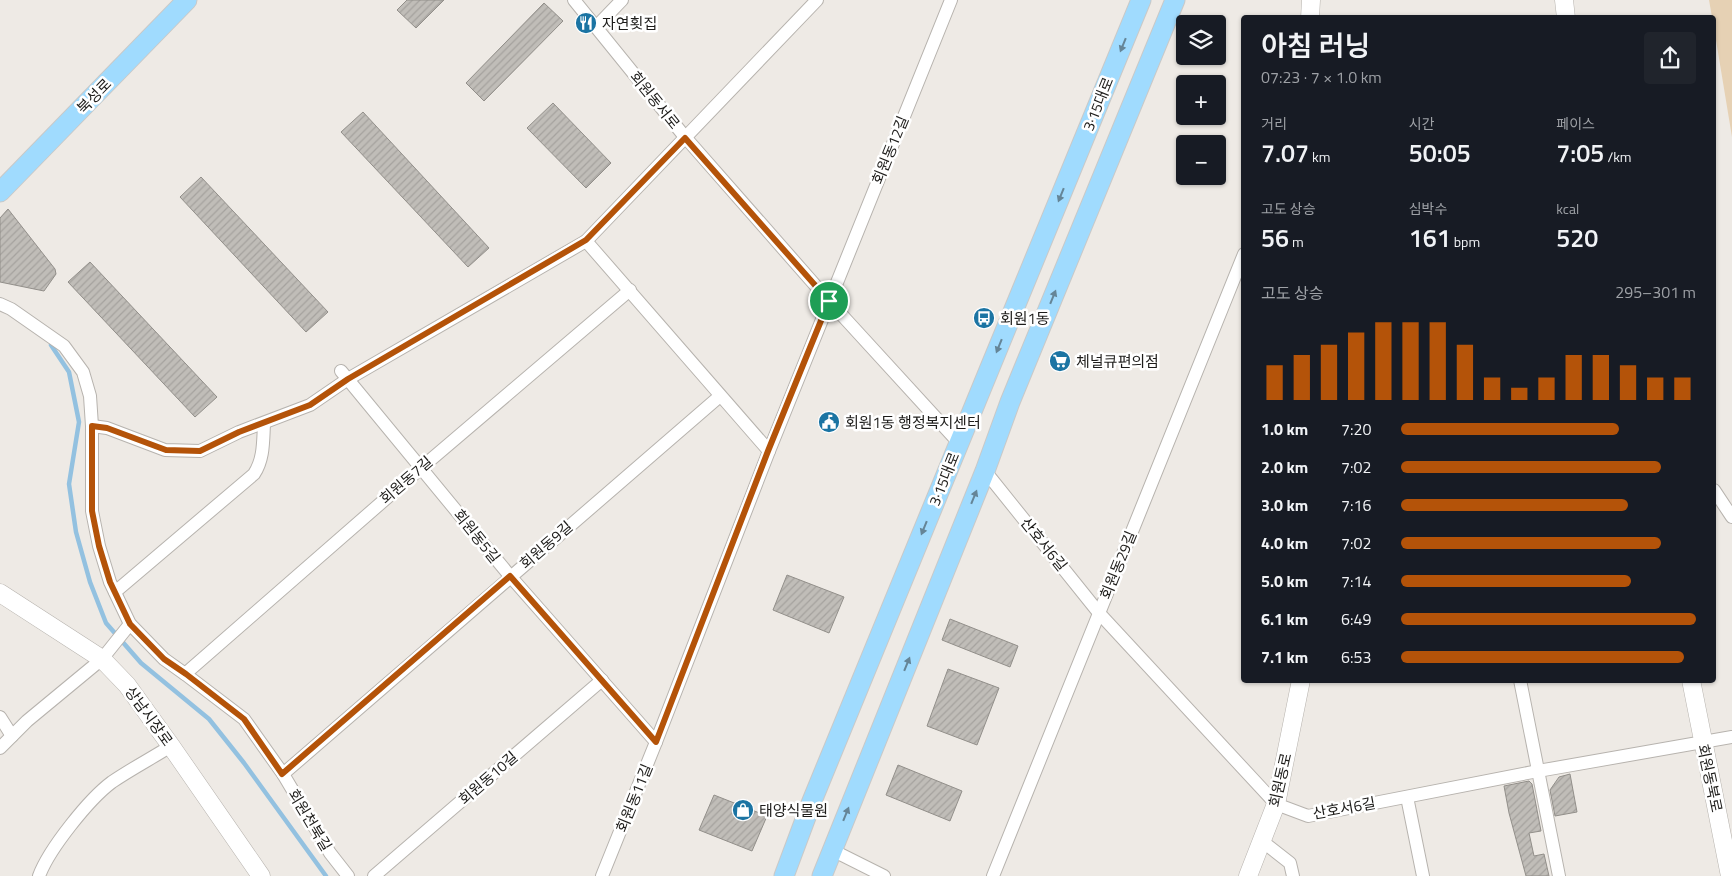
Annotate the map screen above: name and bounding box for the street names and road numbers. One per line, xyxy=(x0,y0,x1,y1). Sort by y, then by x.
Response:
street label: 회원동서로 xyxy=(624,66,686,134)
street label: 북성로 xyxy=(71,73,117,119)
street label: 3·15대로 xyxy=(1077,74,1119,134)
street label: 회원동12길 xyxy=(866,112,914,188)
street label: 3·15대로 xyxy=(923,449,965,509)
street label: 회원동7길 xyxy=(374,450,438,510)
street label: 회원동5길 xyxy=(448,504,506,568)
street label: 산호서6길 xyxy=(1015,512,1073,576)
street label: 회원동9길 xyxy=(514,515,578,575)
street label: 회원동29길 xyxy=(1094,527,1142,603)
street label: 상남시장로 xyxy=(119,681,179,751)
street label: 회원동북로 xyxy=(1692,742,1728,814)
street label: 회원동10길 xyxy=(453,746,523,810)
street label: 회원동로 xyxy=(1263,751,1297,809)
street label: 회원동11길 xyxy=(610,760,658,836)
street label: 회원천북길 xyxy=(282,784,338,856)
street label: 산호서6길 xyxy=(1311,791,1377,825)

